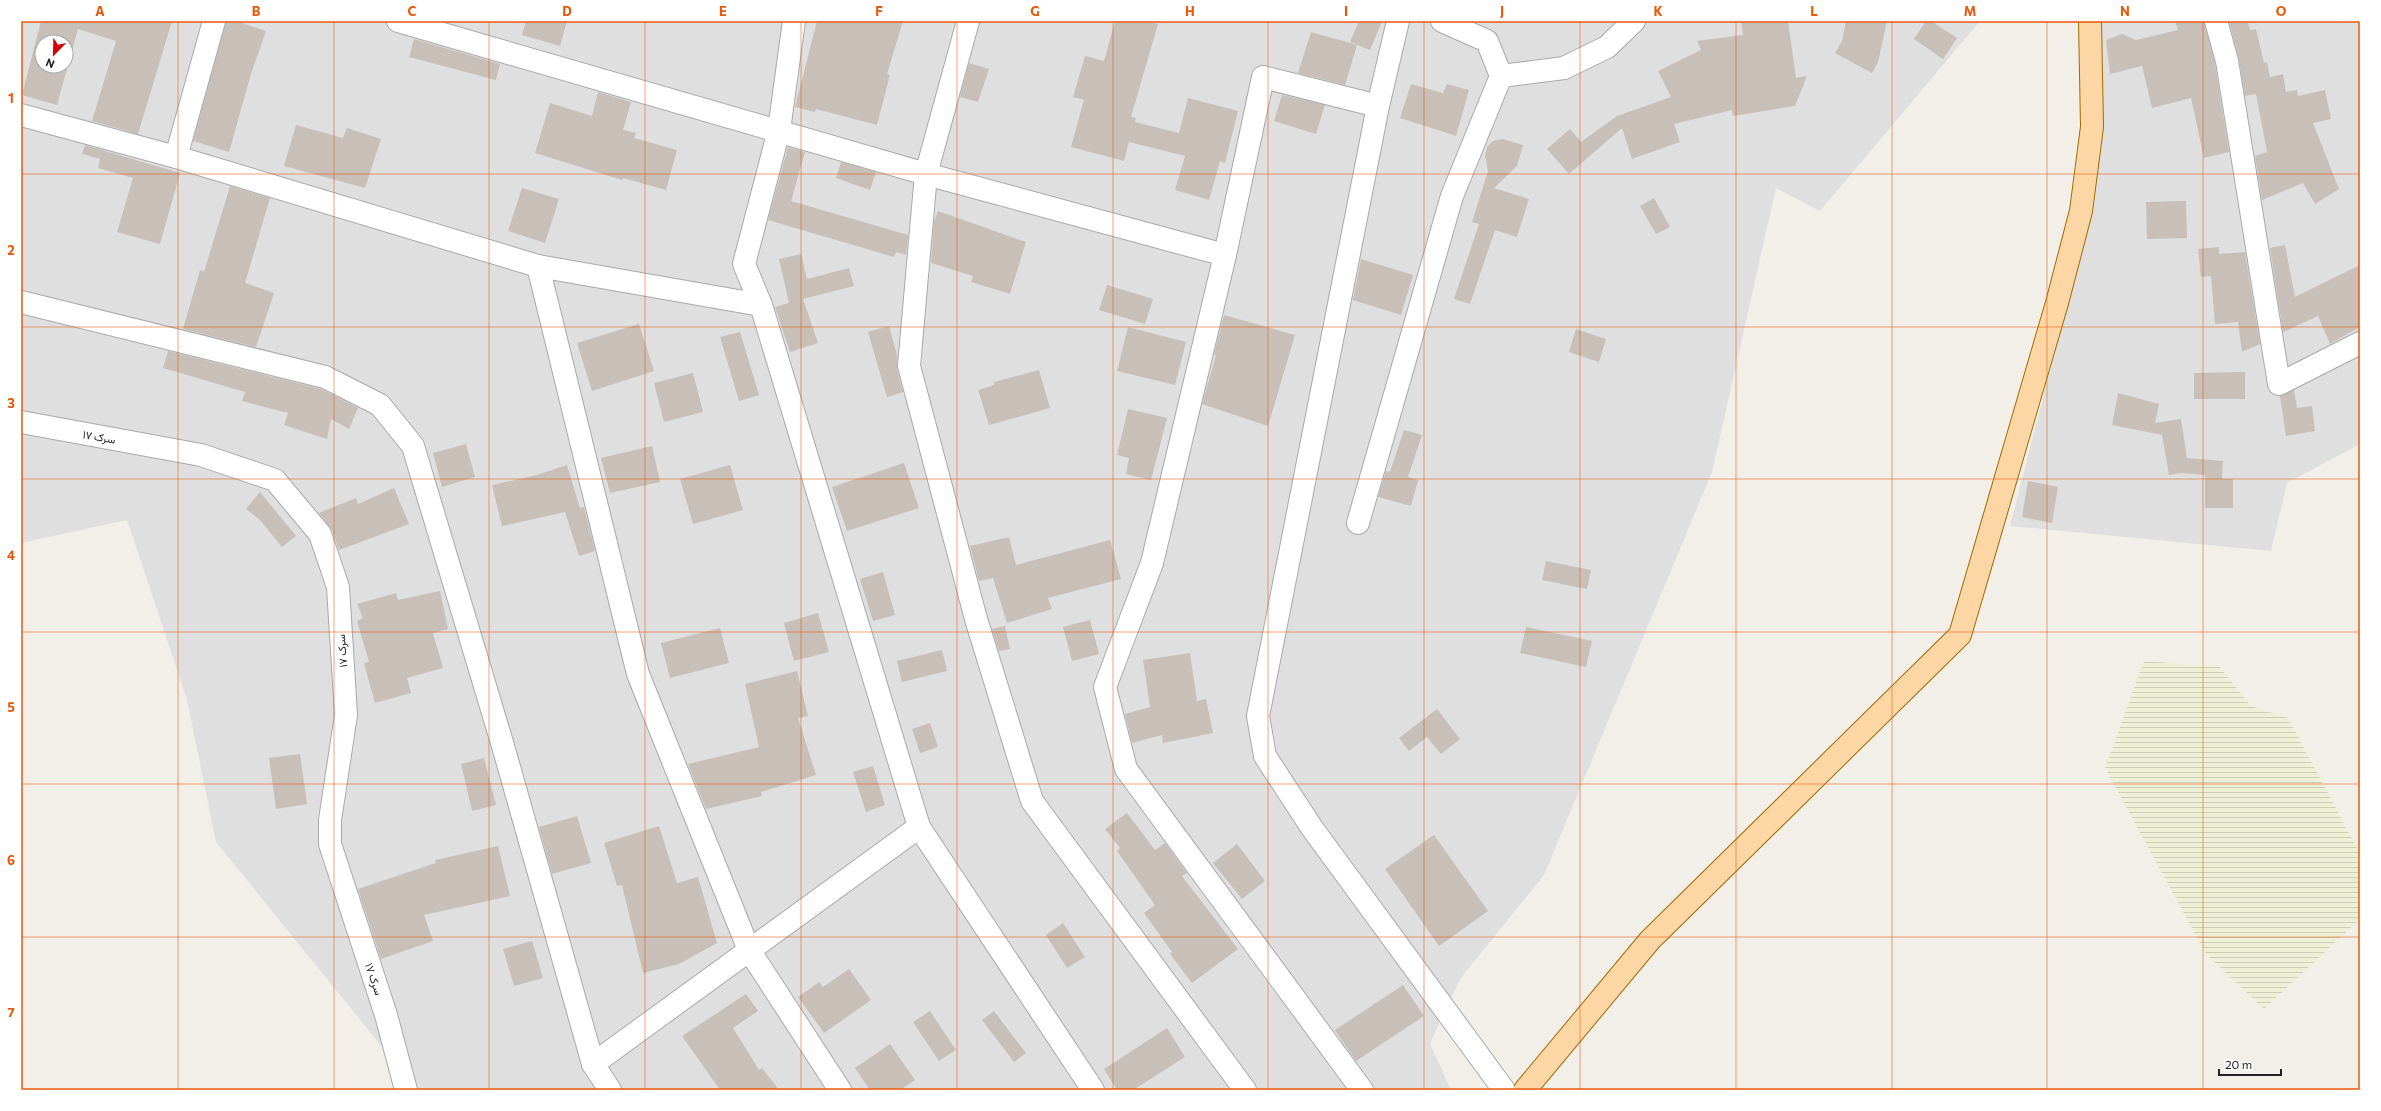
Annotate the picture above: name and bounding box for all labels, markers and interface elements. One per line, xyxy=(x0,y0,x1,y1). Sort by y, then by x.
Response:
text: A xyxy=(95,3,105,19)
text: B xyxy=(252,3,261,19)
text: C xyxy=(408,3,417,19)
text: D xyxy=(562,3,572,19)
text: E xyxy=(719,3,727,19)
text: F xyxy=(875,3,883,19)
text: G xyxy=(1030,3,1040,19)
text: H xyxy=(1185,3,1195,19)
text: I xyxy=(1344,3,1348,19)
text: J xyxy=(1500,3,1504,19)
text: K xyxy=(1653,3,1663,19)
text: L xyxy=(1810,3,1818,19)
text: M xyxy=(1964,3,1976,19)
text: N xyxy=(2120,3,2130,19)
text: O xyxy=(2276,3,2287,19)
north arrow xyxy=(34,34,74,74)
text: N xyxy=(44,56,56,71)
text: 1 xyxy=(8,90,14,106)
text: 2 xyxy=(7,242,15,258)
text: 3 xyxy=(7,395,15,411)
street label: سرک ۱۷ xyxy=(81,427,117,447)
text: 4 xyxy=(7,547,15,563)
street label: سرک ۱۷ xyxy=(334,634,350,668)
text: 5 xyxy=(7,699,15,715)
text: 6 xyxy=(7,852,15,868)
street label: سرک ۱۷ xyxy=(362,961,386,997)
text: 7 xyxy=(7,1004,15,1020)
scale bar xyxy=(2219,1051,2281,1077)
text: 20 m xyxy=(2225,1057,2252,1071)

